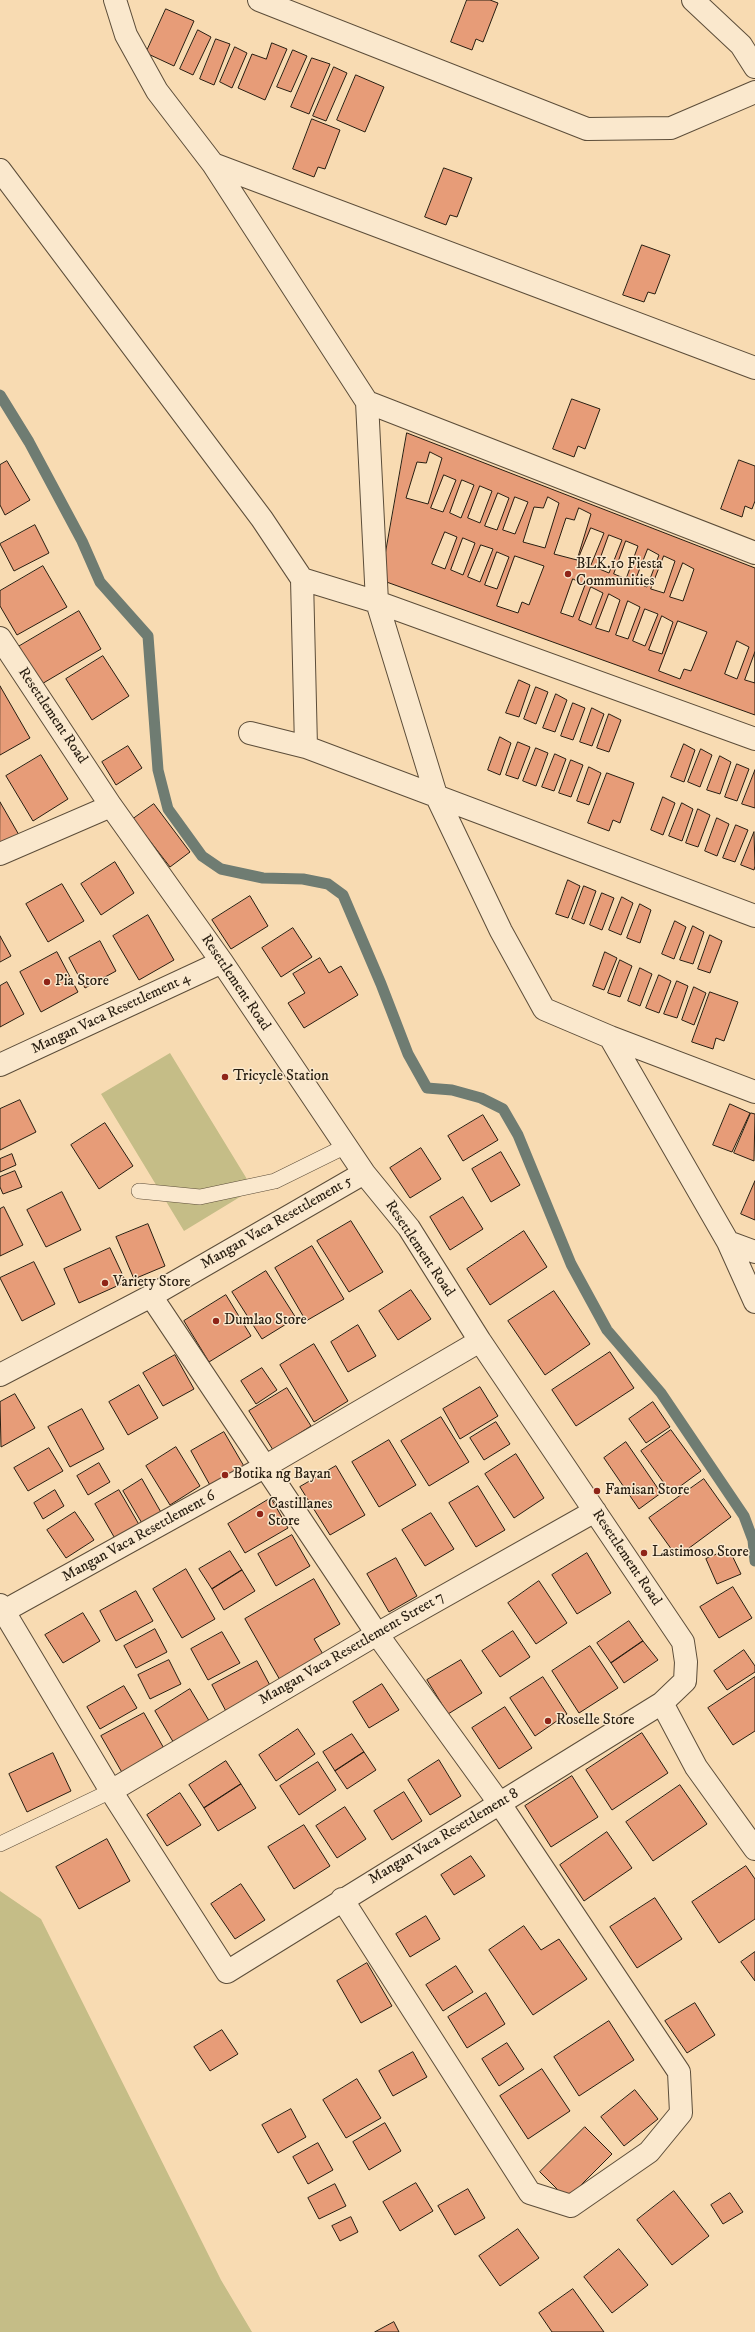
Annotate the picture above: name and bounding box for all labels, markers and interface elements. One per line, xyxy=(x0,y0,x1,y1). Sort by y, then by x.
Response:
place label: BLK.10 Fiesta Communities xyxy=(576,556,663,591)
marker: BLK.10 Fiesta Communities xyxy=(563,569,573,579)
street label: Resettlement Road xyxy=(13,665,91,767)
street label: Resettlement Road xyxy=(196,932,274,1034)
street label: Mangan Vaca Resettlement 4 xyxy=(29,969,193,1059)
place label: Pia Store xyxy=(55,973,109,991)
marker: Pia Store xyxy=(42,977,52,987)
place label: Tricycle Station xyxy=(233,1068,329,1086)
marker: Tricycle Station xyxy=(220,1072,230,1082)
street label: Mangan Vaca Resettlement 5 xyxy=(198,1172,356,1274)
street label: Resettlement Road xyxy=(380,1198,458,1300)
place label: Variety Store xyxy=(113,1274,190,1292)
marker: Variety Store xyxy=(100,1278,110,1288)
place label: Dumlao Store xyxy=(224,1312,307,1330)
marker: Dumlao Store xyxy=(211,1316,221,1326)
place label: Botika ng Bayan xyxy=(233,1466,331,1484)
marker: Botika ng Bayan xyxy=(220,1470,230,1480)
place label: Famisan Store xyxy=(605,1482,689,1500)
marker: Famisan Store xyxy=(592,1486,602,1496)
street label: Mangan Vaca Resettlement 6 xyxy=(59,1487,219,1587)
place label: Castillanes Store xyxy=(268,1496,332,1531)
street label: Resettlement Road xyxy=(587,1507,665,1609)
marker: Castillanes Store xyxy=(255,1509,265,1519)
place label: Lastimoso Store xyxy=(652,1544,749,1562)
marker: Lastimoso Store xyxy=(639,1548,649,1558)
street label: Mangan Vaca Resettlement Street 7 xyxy=(256,1588,448,1710)
place label: Roselle Store xyxy=(556,1712,635,1730)
marker: Roselle Store xyxy=(543,1716,553,1726)
street label: Mangan Vaca Resettlement 8 xyxy=(366,1785,522,1889)

